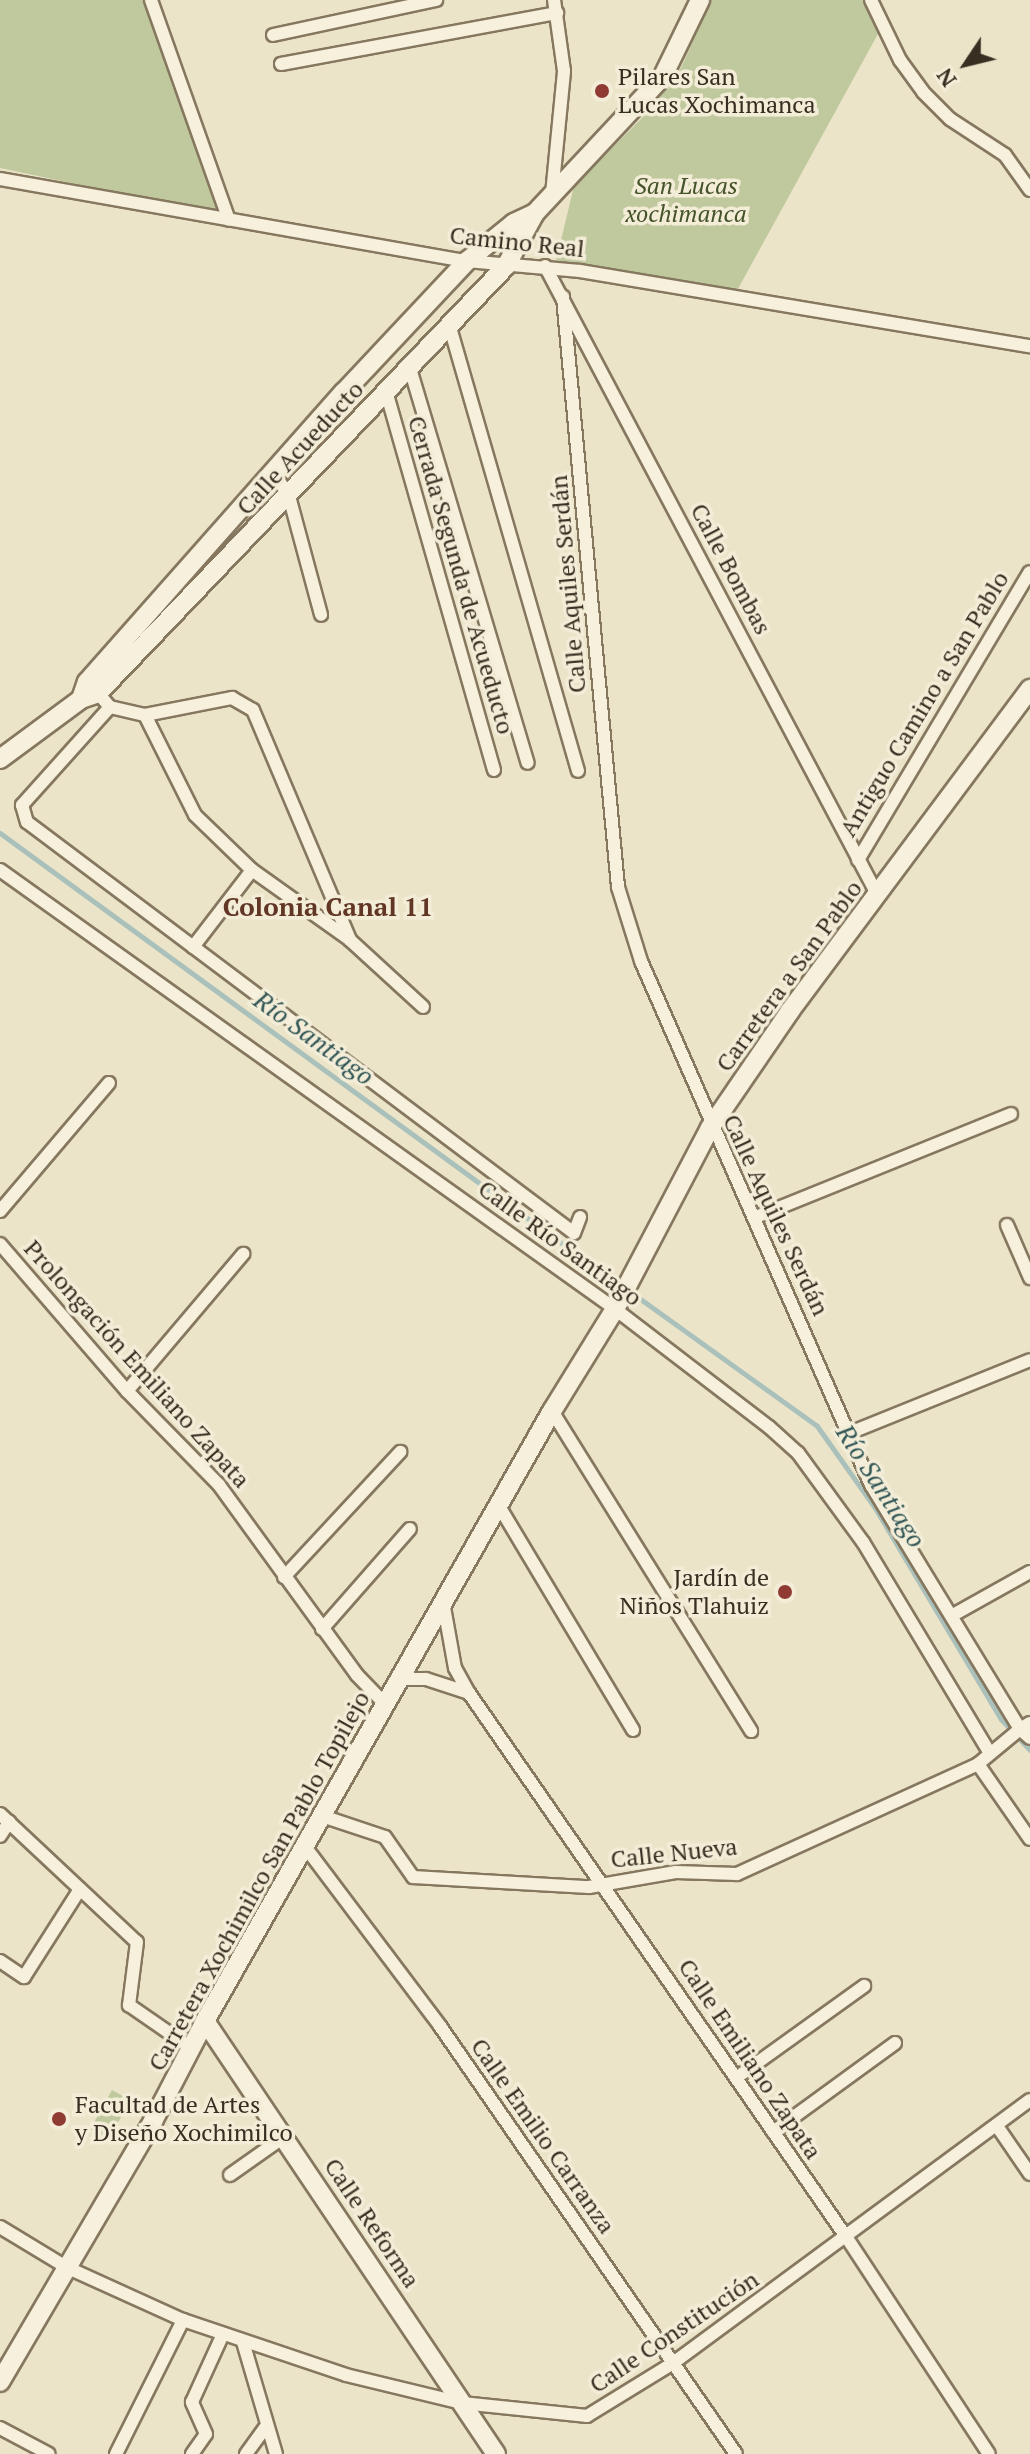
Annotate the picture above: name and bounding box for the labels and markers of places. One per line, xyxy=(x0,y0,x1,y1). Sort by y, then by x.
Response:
place label: Pilares San Lucas Xochimanca xyxy=(618,63,816,119)
marker: Pilares San Lucas Xochimanca xyxy=(593,82,611,100)
place label: Jardín de Niños Tlahuiz xyxy=(619,1564,769,1620)
marker: Jardín de Niños Tlahuiz xyxy=(776,1583,794,1601)
place label: Facultad de Artes y Diseño Xochimilco xyxy=(75,2091,293,2147)
marker: Facultad de Artes y Diseño Xochimilco xyxy=(50,2110,68,2128)

